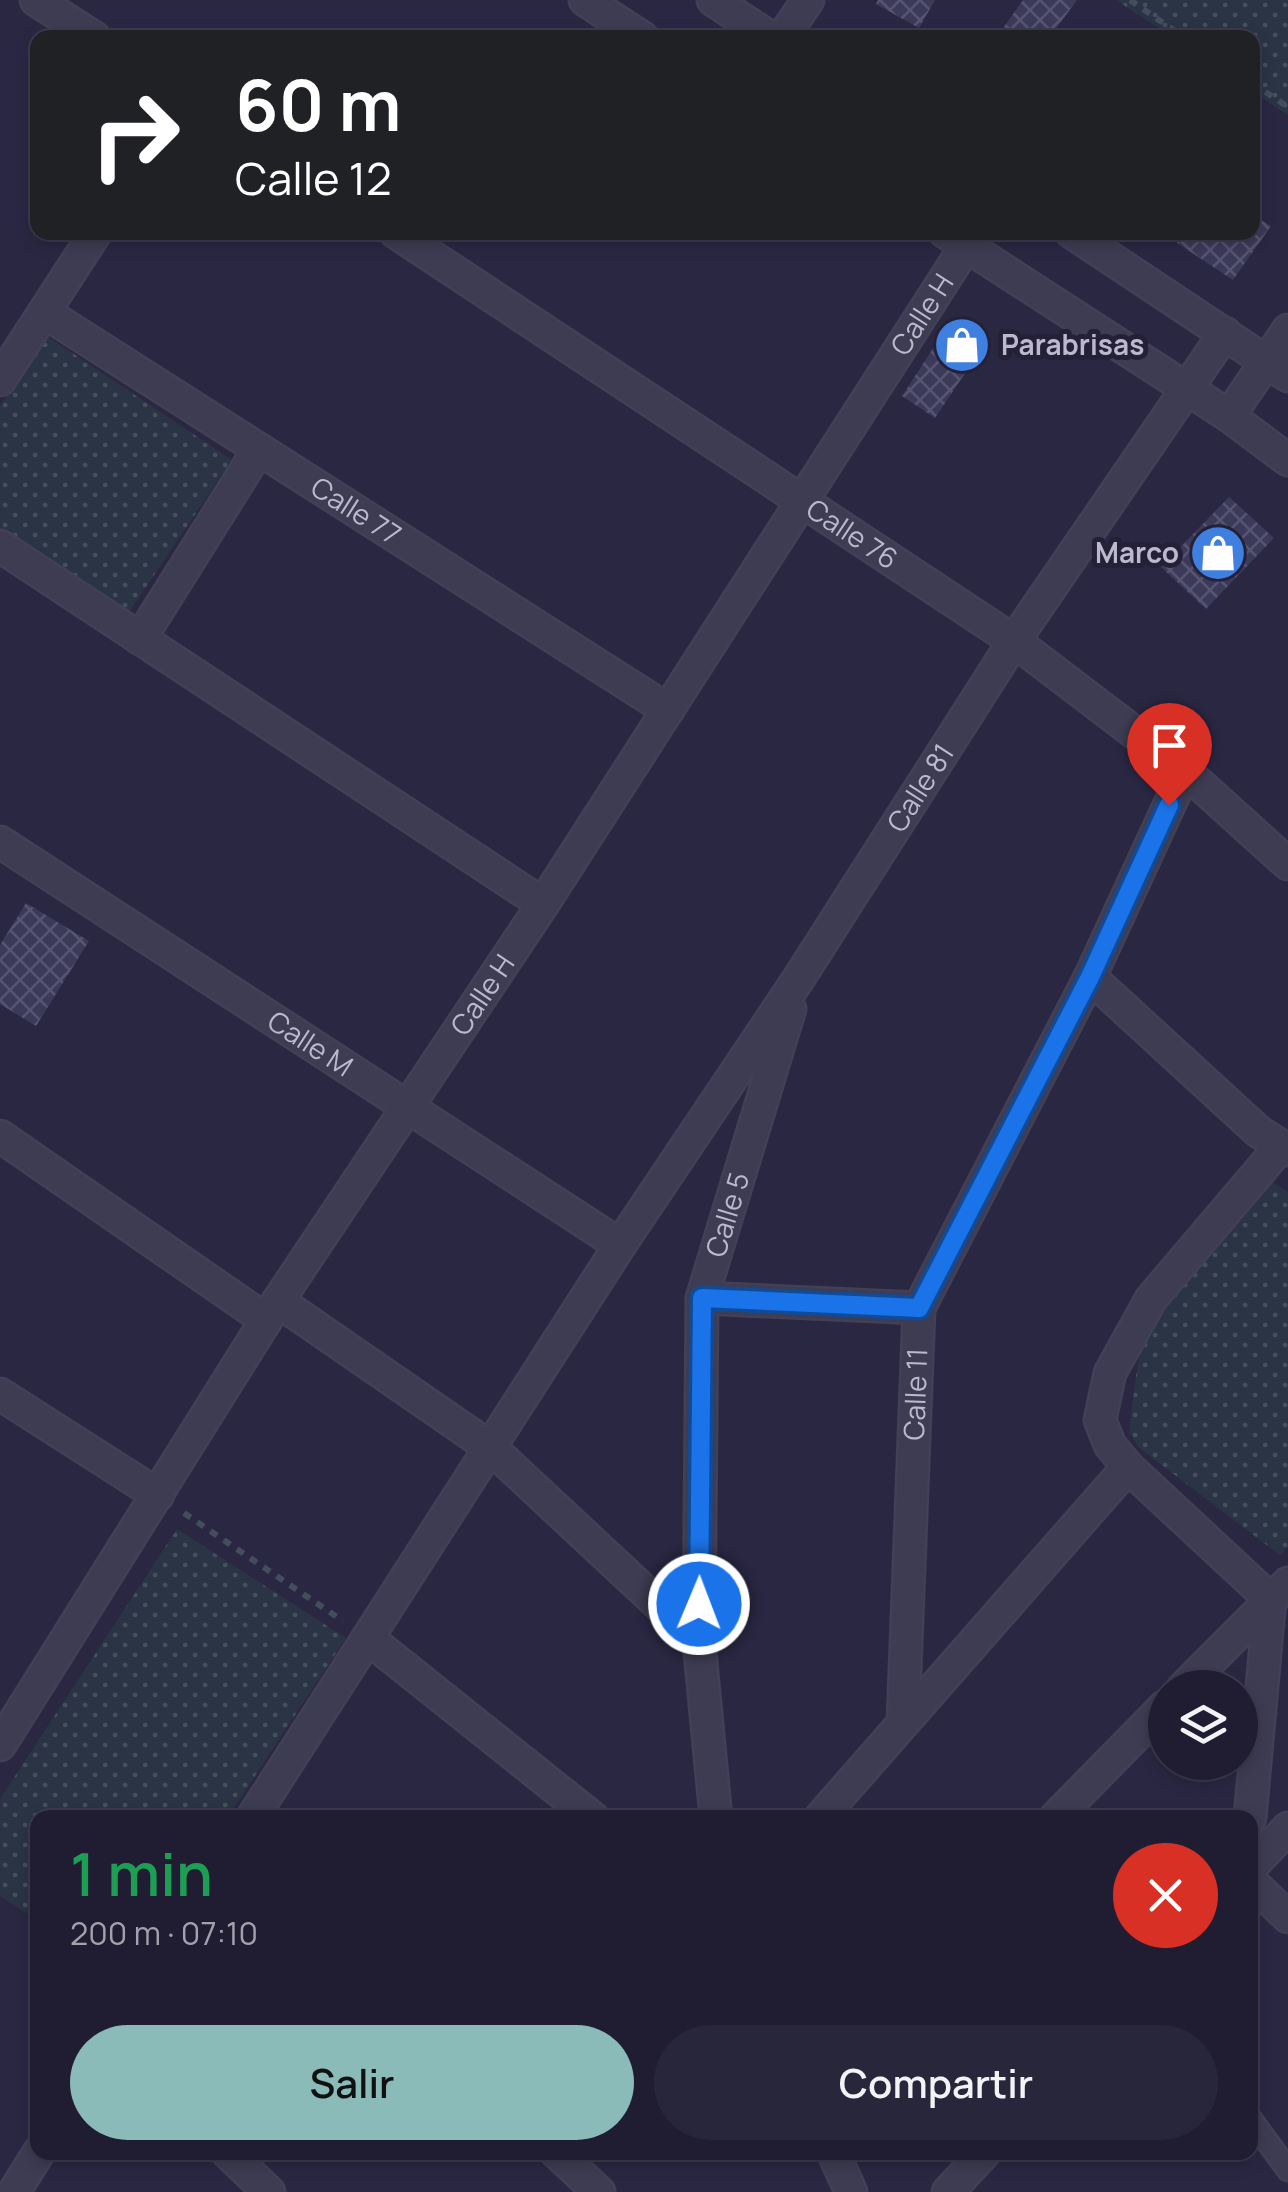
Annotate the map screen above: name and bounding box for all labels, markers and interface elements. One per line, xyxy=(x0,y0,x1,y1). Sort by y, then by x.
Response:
text: 60 m xyxy=(235,56,402,152)
icon: right xyxy=(70,70,200,200)
text: Calle 12 xyxy=(235,147,392,209)
street label: Calle H xyxy=(881,266,961,362)
shop icon: Parabrisas xyxy=(932,315,992,375)
place label: Parabrisas xyxy=(1001,325,1144,363)
street label: Calle 77 xyxy=(304,467,409,553)
street label: Calle 76 xyxy=(800,489,906,577)
shop icon: Marco xyxy=(1188,523,1248,583)
place label: Marco xyxy=(1095,533,1179,571)
pin xyxy=(1127,703,1212,806)
icon: arrive xyxy=(1142,718,1197,773)
street label: Calle 81 xyxy=(877,736,962,839)
street label: Calle H xyxy=(441,946,522,1042)
street label: Calle M xyxy=(261,1001,361,1084)
street label: Calle 5 xyxy=(696,1167,757,1261)
street label: Calle 11 xyxy=(894,1347,935,1441)
position arrow xyxy=(647,1552,751,1656)
map controls xyxy=(1148,1670,1258,1780)
button: layers xyxy=(1148,1670,1258,1780)
text: 1 min xyxy=(70,1832,213,1914)
button: close xyxy=(1113,1843,1218,1948)
text: 200 m · 07:10 xyxy=(70,1911,258,1955)
button: Salir xyxy=(70,2025,634,2140)
button: Compartir xyxy=(654,2025,1218,2140)

